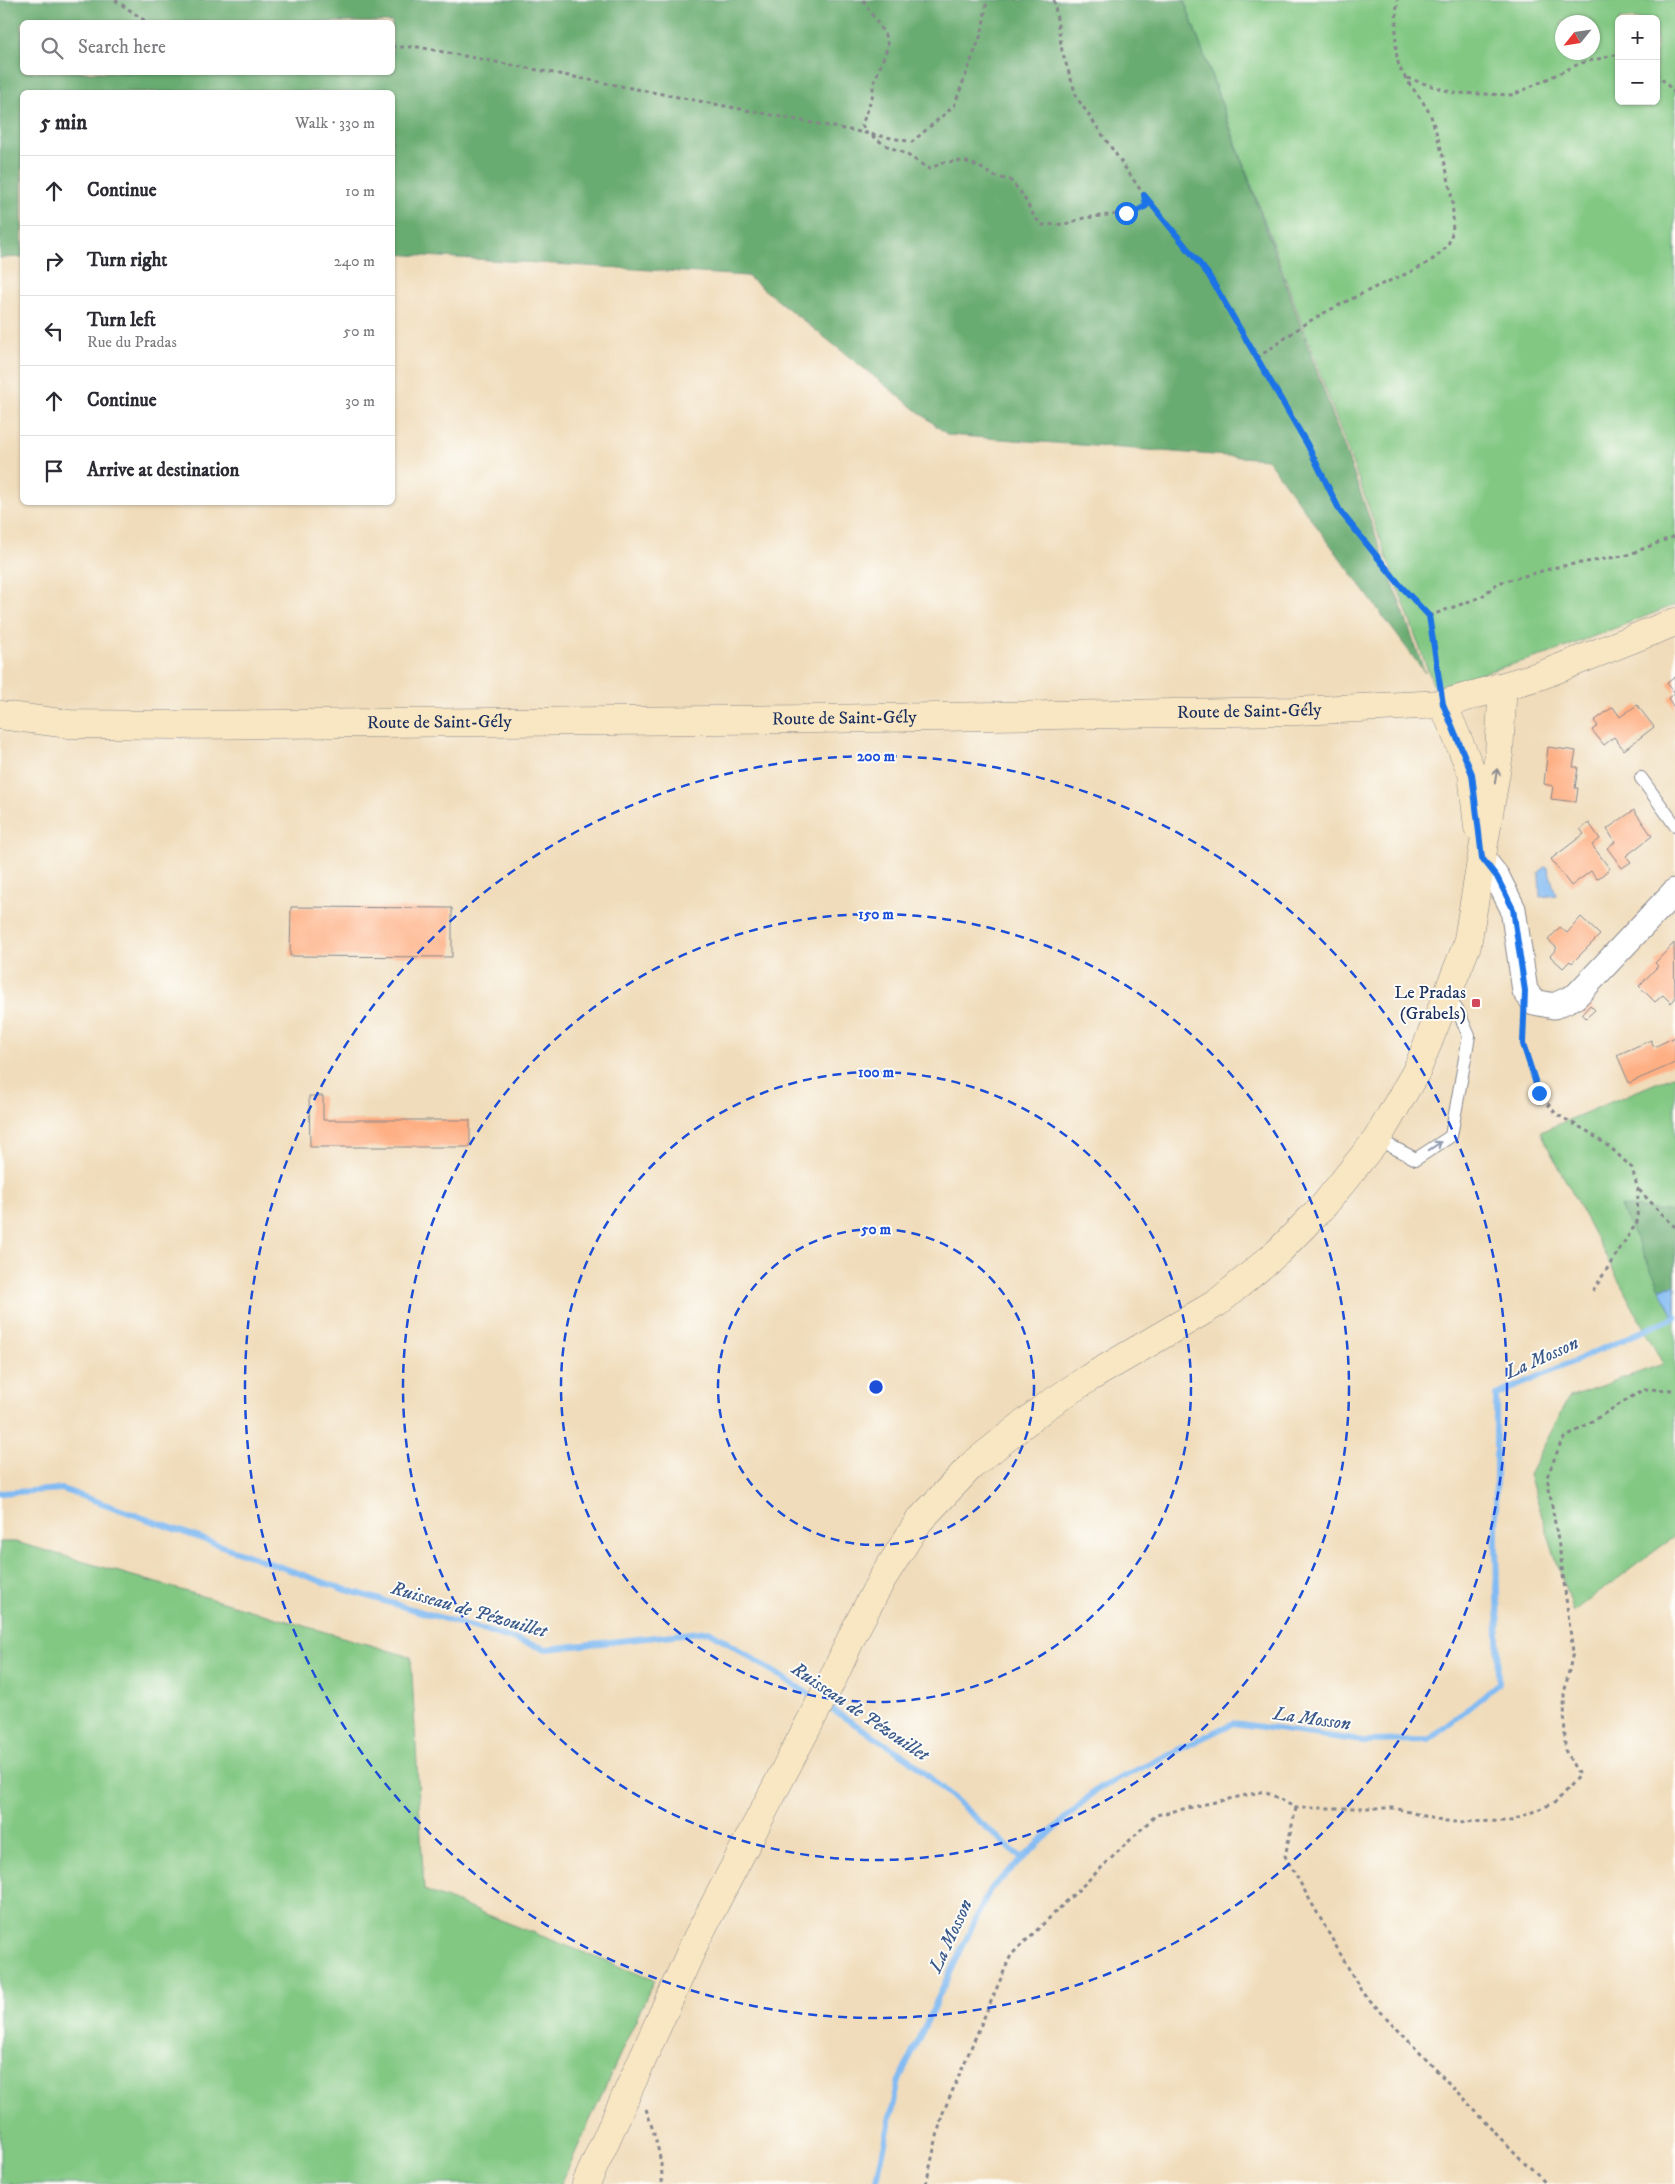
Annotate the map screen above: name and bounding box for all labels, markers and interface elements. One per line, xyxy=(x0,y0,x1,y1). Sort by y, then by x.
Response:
north arrow xyxy=(1555,15,1600,60)
map controls xyxy=(1615,15,1660,105)
button: + xyxy=(1615,15,1660,60)
search box xyxy=(20,20,395,75)
icon: search xyxy=(38,34,66,62)
text: Search here xyxy=(78,36,166,59)
button: − xyxy=(1615,60,1660,105)
text: 5 min xyxy=(40,110,87,136)
text: Walk · 330 m xyxy=(295,113,375,133)
icon: ahead xyxy=(40,177,68,205)
text: Continue xyxy=(87,179,157,202)
text: 10 m xyxy=(345,181,375,201)
route start xyxy=(1115,202,1138,225)
icon: right xyxy=(40,247,68,275)
text: Turn right xyxy=(87,249,167,272)
text: 240 m xyxy=(334,251,375,271)
text: Turn left xyxy=(87,309,156,332)
icon: left xyxy=(40,317,68,345)
text: 50 m xyxy=(343,321,375,341)
text: Rue du Pradas xyxy=(87,332,177,352)
icon: ahead xyxy=(40,387,68,415)
text: Continue xyxy=(87,389,157,412)
text: 30 m xyxy=(345,391,375,411)
icon: arrive xyxy=(40,457,68,485)
text: Arrive at destination xyxy=(87,459,239,482)
street label: Route de Saint-Gély xyxy=(1177,699,1323,724)
street label: Route de Saint-Gély xyxy=(772,706,917,730)
street label: Route de Saint-Gély xyxy=(367,711,512,734)
text: 200 m xyxy=(857,747,896,766)
one-way arrow xyxy=(1491,768,1501,784)
text: 150 m xyxy=(858,905,894,924)
place label: Le Pradas (Grabels) xyxy=(1394,982,1466,1025)
marker: Le Pradas (Grabels) xyxy=(1470,997,1482,1009)
text: 100 m xyxy=(858,1063,895,1082)
route end xyxy=(1528,1082,1551,1105)
one-way arrow xyxy=(1428,1141,1442,1151)
text: 50 m xyxy=(860,1220,892,1239)
water label: La Mosson xyxy=(1501,1332,1583,1385)
centre of rings xyxy=(867,1378,885,1396)
water label: Ruisseau de Pézouillet xyxy=(388,1576,551,1644)
water label: Ruisseau de Pézouillet xyxy=(786,1657,934,1767)
water label: La Mosson xyxy=(1271,1702,1353,1736)
water label: La Mosson xyxy=(924,1896,978,1977)

